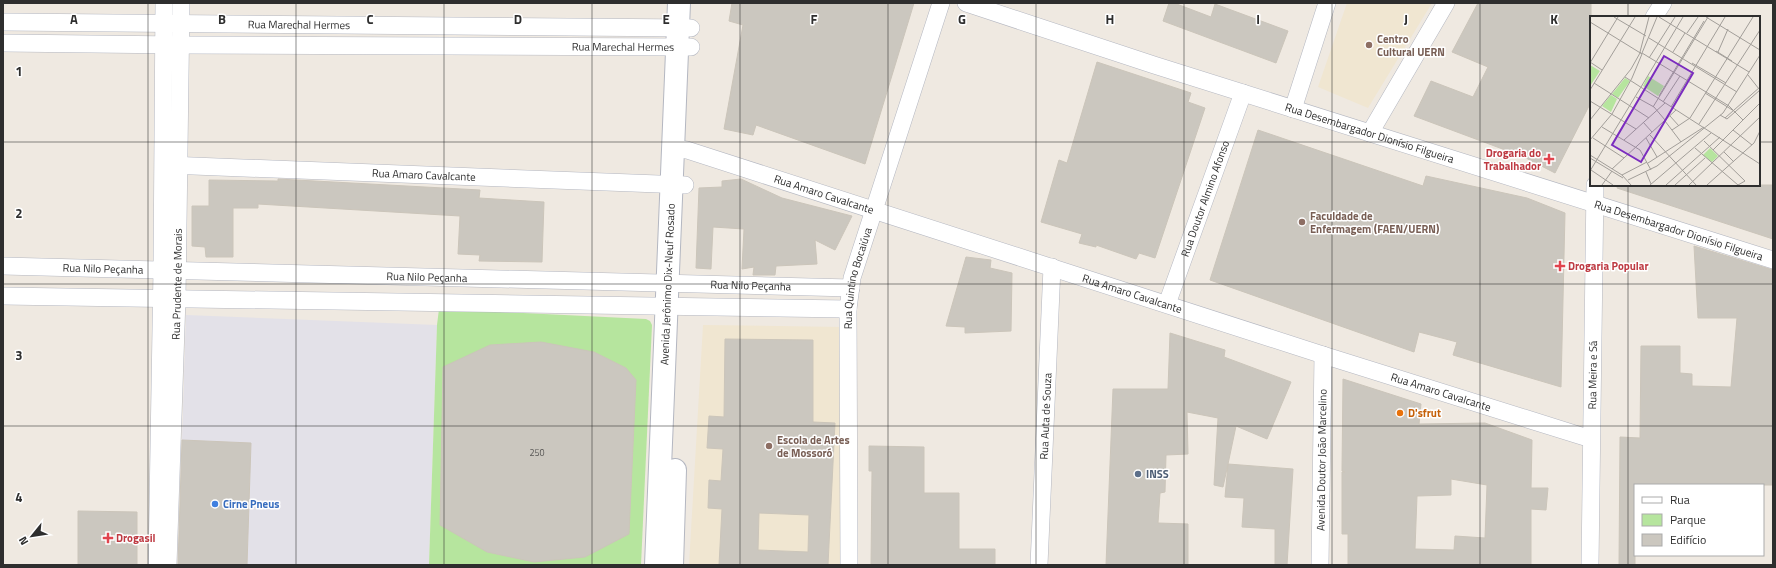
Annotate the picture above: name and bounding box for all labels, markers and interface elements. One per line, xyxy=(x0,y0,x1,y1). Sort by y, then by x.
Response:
text: A xyxy=(70,9,78,29)
text: B xyxy=(218,9,226,29)
text: C xyxy=(366,9,374,29)
text: D xyxy=(514,9,522,29)
text: E xyxy=(662,9,670,29)
text: F xyxy=(811,9,818,29)
text: G xyxy=(958,9,966,29)
text: H xyxy=(1106,9,1114,29)
text: I xyxy=(1256,9,1260,29)
text: J xyxy=(1404,9,1408,29)
text: K xyxy=(1550,9,1558,29)
street label: Rua Marechal Hermes xyxy=(248,16,350,33)
inset map xyxy=(1590,16,1760,186)
place label: Centro Cultural UERN xyxy=(1377,31,1445,60)
street label: Rua Marechal Hermes xyxy=(572,39,674,55)
marker: Centro Cultural UERN xyxy=(1364,40,1374,50)
text: 1 xyxy=(15,61,23,81)
street label: Rua Desembargador Dionísio Filgueira xyxy=(1283,99,1457,167)
street label: Rua Doutor Almino Afonso xyxy=(1177,138,1233,259)
place label: Drogaria do Trabalhador xyxy=(1484,145,1541,174)
marker: Drogaria do Trabalhador xyxy=(1544,154,1554,164)
street label: Rua Amaro Cavalcante xyxy=(371,165,477,185)
street label: Rua Amaro Cavalcante xyxy=(772,171,876,218)
street label: Rua Desembargador Dionísio Filgueira xyxy=(1592,196,1766,265)
text: 2 xyxy=(15,203,23,223)
street label: Avenida Jerônimo Dix-Neuf Rosado xyxy=(656,203,679,365)
place label: Faculdade de Enfermagem (FAEN/UERN) xyxy=(1310,208,1439,237)
marker: Faculdade de Enfermagem (FAEN/UERN) xyxy=(1297,217,1307,227)
street label: Rua Quintino Bocaiúva xyxy=(840,225,876,329)
street label: Rua Prudente de Morais xyxy=(168,228,186,340)
place label: Drogaria Popular xyxy=(1568,258,1649,274)
street label: Rua Nilo Peçanha xyxy=(62,260,144,278)
marker: Drogaria Popular xyxy=(1555,261,1565,271)
street label: Rua Nilo Peçanha xyxy=(386,268,468,286)
street label: Rua Amaro Cavalcante xyxy=(1080,270,1185,317)
street label: Rua Nilo Peçanha xyxy=(710,276,792,294)
street label: Rua Meira e Sá xyxy=(1584,340,1601,410)
text: 3 xyxy=(15,345,23,365)
street label: Rua Amaro Cavalcante xyxy=(1389,369,1493,415)
street label: Rua Auta de Souza xyxy=(1036,372,1055,460)
street label: Avenida Doutor João Marcelino xyxy=(1312,389,1331,531)
place label: D'sfrut xyxy=(1408,405,1441,421)
marker: D'sfrut xyxy=(1395,408,1405,418)
place label: Escola de Artes de Mossoró xyxy=(777,432,850,461)
marker: Escola de Artes de Mossoró xyxy=(764,441,774,451)
house number: 250 xyxy=(529,446,545,459)
place label: INSS xyxy=(1146,466,1169,482)
marker: INSS xyxy=(1133,469,1143,479)
legend xyxy=(1634,484,1764,556)
text: 4 xyxy=(15,487,23,507)
text: Rua xyxy=(1670,490,1690,509)
place label: Cirne Pneus xyxy=(223,496,279,512)
marker: Cirne Pneus xyxy=(210,499,220,509)
text: Parque xyxy=(1670,510,1706,529)
north arrow xyxy=(12,516,52,556)
place label: Drogasil xyxy=(116,530,155,546)
text: Edifício xyxy=(1670,530,1706,549)
marker: Drogasil xyxy=(103,533,113,543)
text: N xyxy=(15,534,32,548)

